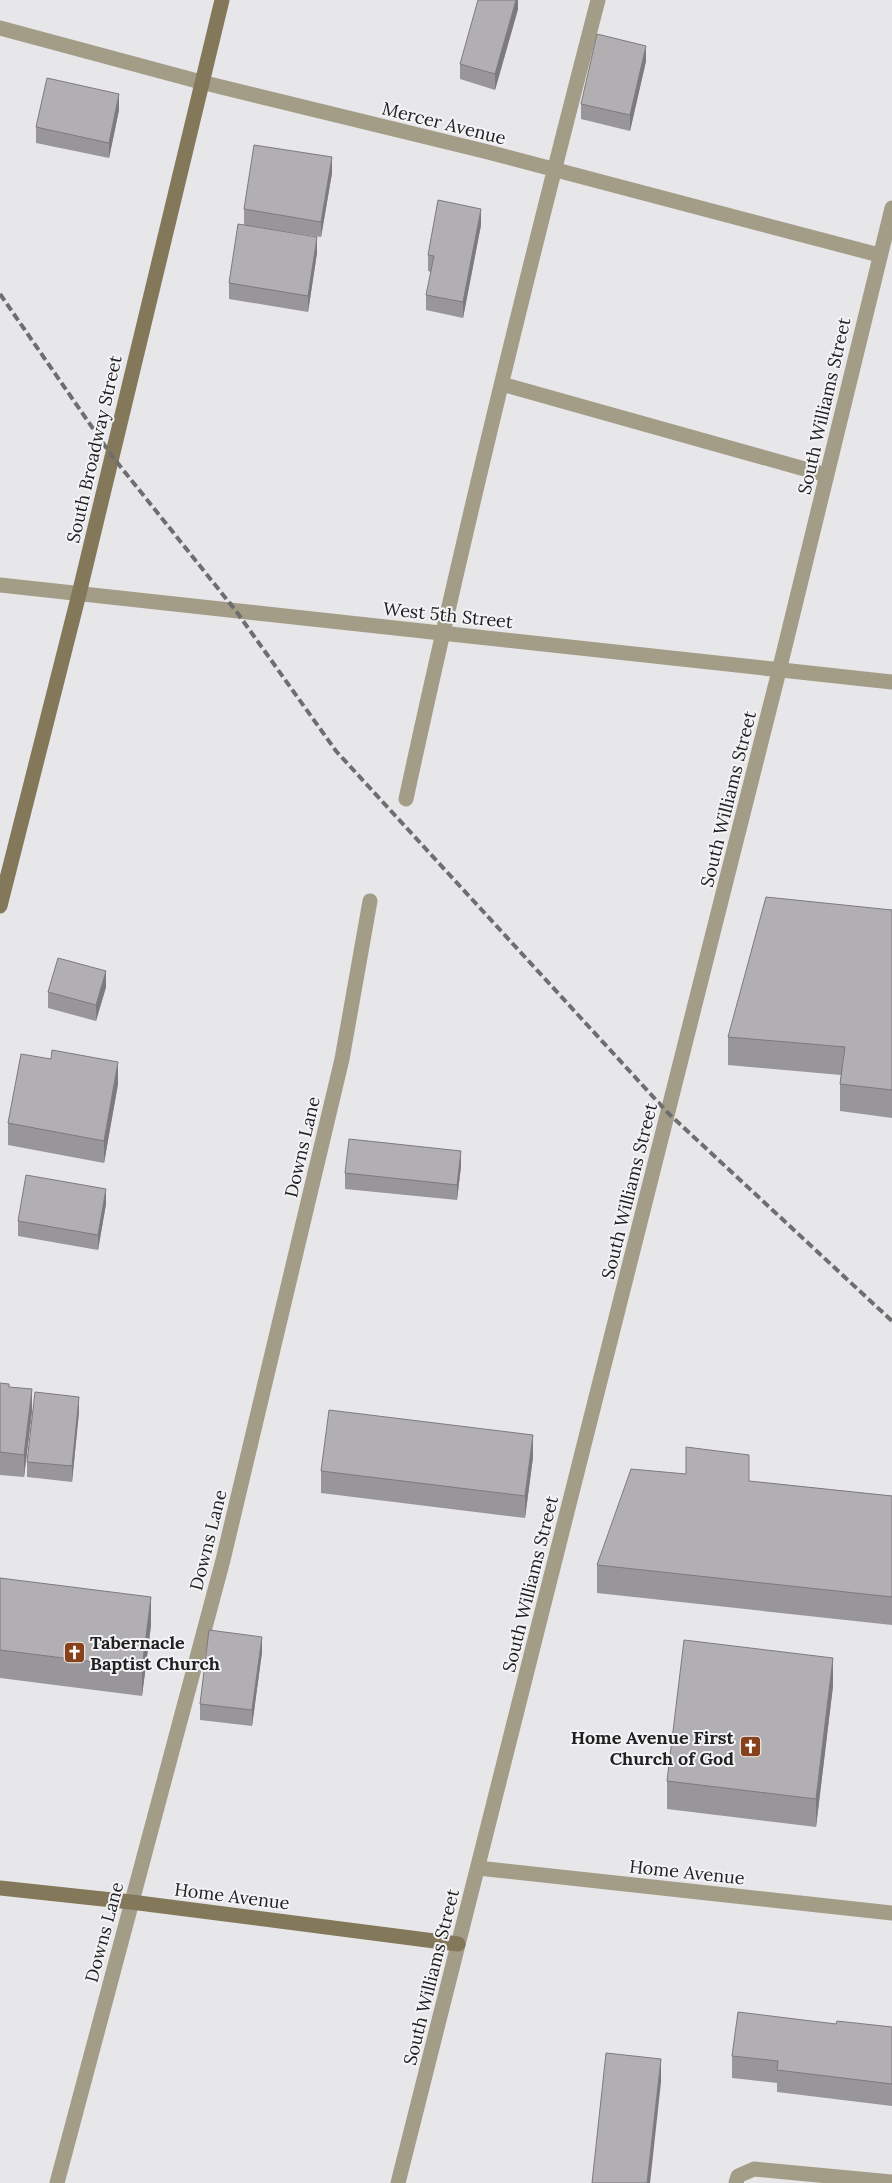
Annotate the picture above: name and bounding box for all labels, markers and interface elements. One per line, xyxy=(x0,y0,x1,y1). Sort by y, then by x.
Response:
street label: Mercer Avenue xyxy=(380,97,508,150)
street label: South Williams Street xyxy=(792,315,856,497)
street label: South Broadway Street xyxy=(61,353,127,545)
street label: West 5th Street xyxy=(382,597,514,633)
street label: South Williams Street xyxy=(695,708,761,890)
street label: Downs Lane xyxy=(279,1094,325,1200)
street label: South Williams Street xyxy=(596,1100,662,1282)
street label: Downs Lane xyxy=(184,1487,232,1593)
street label: South Williams Street xyxy=(497,1493,563,1675)
place label: Tabernacle Baptist Church xyxy=(90,1631,220,1675)
church icon: Tabernacle Baptist Church xyxy=(62,1640,86,1664)
place label: Home Avenue First Church of God xyxy=(571,1726,735,1770)
church icon: Home Avenue First Church of God xyxy=(738,1735,762,1759)
street label: Home Avenue xyxy=(628,1855,746,1890)
street label: Home Avenue xyxy=(173,1878,291,1915)
street label: Downs Lane xyxy=(80,1879,128,1985)
street label: South Williams Street xyxy=(398,1886,464,2068)

